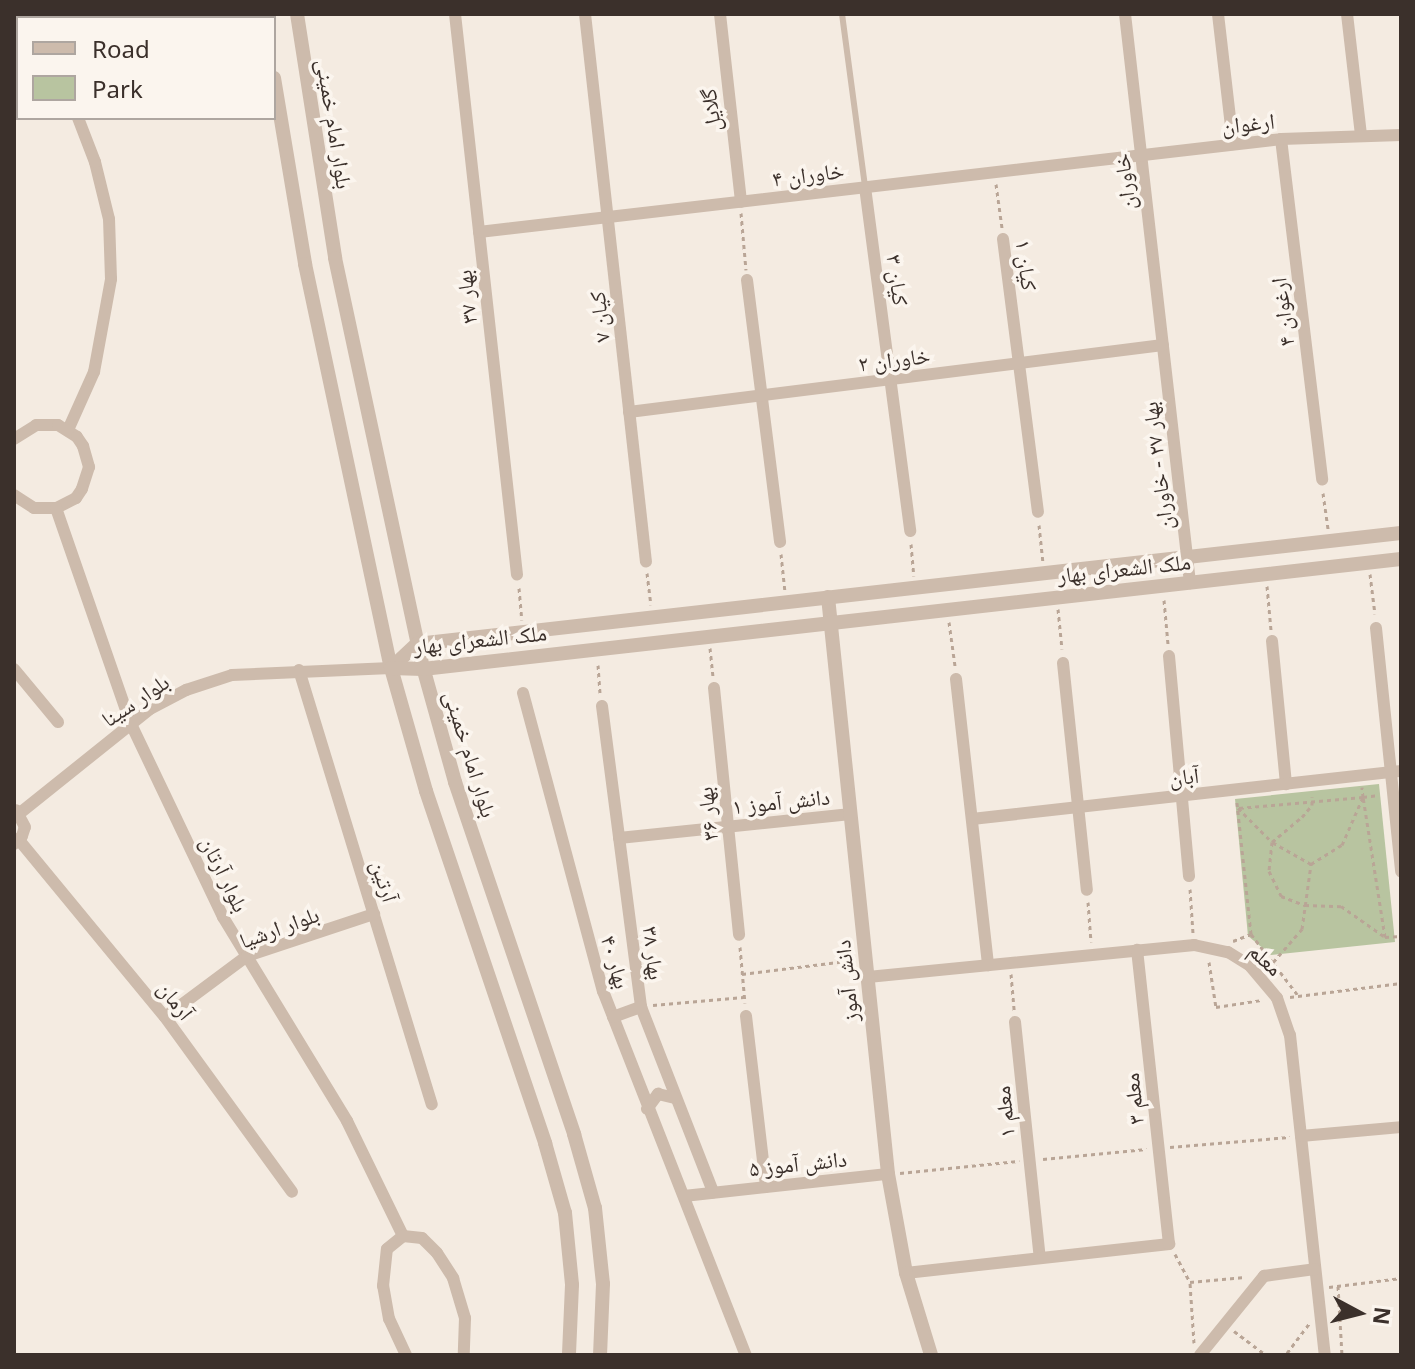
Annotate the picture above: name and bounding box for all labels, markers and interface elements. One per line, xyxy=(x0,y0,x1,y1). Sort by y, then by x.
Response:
legend xyxy=(16,16,276,120)
text: Road xyxy=(92,32,150,65)
street label: بلوار امام خمینی xyxy=(312,57,358,191)
text: Park xyxy=(92,72,143,105)
street label: گلایل xyxy=(694,87,726,133)
street label: ارغوان xyxy=(1220,107,1276,139)
street label: خاوران xyxy=(1107,152,1141,212)
street label: خاوران ۴ xyxy=(771,157,845,191)
street label: کیان ۱ xyxy=(1011,238,1043,292)
street label: کیان ۳ xyxy=(881,253,915,307)
street label: بهار ۳۷ xyxy=(450,269,482,325)
street label: ارغوان ۴ xyxy=(1265,276,1299,348)
street label: کیان ۷ xyxy=(583,290,615,344)
street label: خاوران ۲ xyxy=(857,342,931,376)
street label: بهار ۲۷ - خاوران xyxy=(1136,400,1178,532)
street label: ملک الشعرای بهار xyxy=(1056,548,1192,588)
street label: ملک الشعرای بهار xyxy=(412,619,548,659)
street label: بلوار سینا xyxy=(96,668,174,732)
street label: بلوار امام خمینی xyxy=(439,687,503,821)
street label: آبان xyxy=(1168,761,1200,791)
street label: دانش آموز ۱ xyxy=(731,783,831,819)
street label: بهار ۳۶ xyxy=(691,786,723,842)
street label: بلوار آرتان xyxy=(195,832,255,916)
street label: آرتین xyxy=(366,857,404,905)
street label: بلوار ارشیا xyxy=(236,900,322,954)
street label: بهار ۳۸ xyxy=(638,925,670,981)
street label: بهار ۴۰ xyxy=(596,932,636,992)
street label: معلم xyxy=(1244,937,1288,981)
street label: دانش آموز xyxy=(829,939,863,1023)
street label: آرمان xyxy=(153,975,199,1025)
street label: معلم ۳ xyxy=(1117,1072,1149,1126)
street label: معلم ۱ xyxy=(988,1085,1020,1139)
street label: دانش آموز ۵ xyxy=(748,1145,848,1181)
north arrow xyxy=(1319,1273,1399,1353)
text: N xyxy=(1367,1305,1399,1327)

